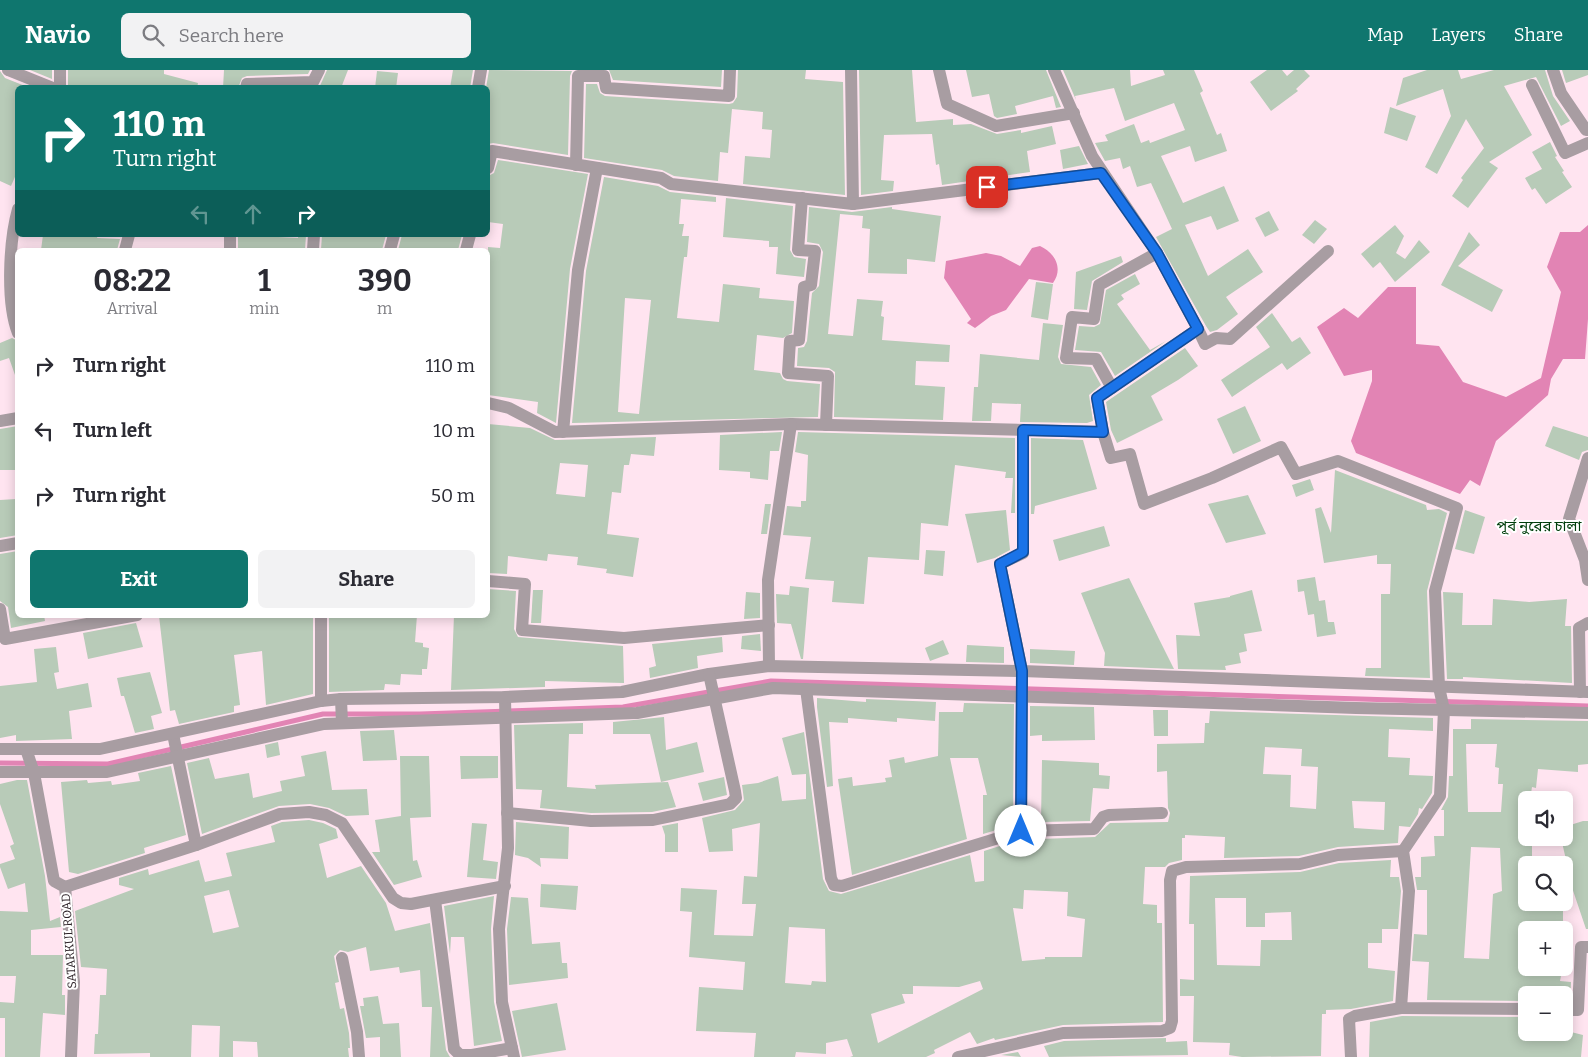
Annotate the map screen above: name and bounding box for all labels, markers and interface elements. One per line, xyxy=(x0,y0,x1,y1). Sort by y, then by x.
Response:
search box xyxy=(121,13,471,58)
text: Navio xyxy=(25,21,91,49)
icon: search xyxy=(139,21,167,49)
text: Search here xyxy=(179,24,284,47)
text: Map xyxy=(1367,24,1403,46)
text: Layers xyxy=(1431,24,1486,46)
text: Share xyxy=(1514,24,1563,46)
text: 110 m xyxy=(113,103,205,145)
icon: right xyxy=(30,105,95,170)
text: Turn right xyxy=(113,145,216,172)
pin xyxy=(966,166,1008,208)
icon: arrive xyxy=(973,173,1001,201)
icon: left xyxy=(186,200,214,228)
icon: ahead xyxy=(239,200,267,228)
icon: right xyxy=(292,200,320,228)
text: 08:22 xyxy=(93,263,171,299)
text: 1 xyxy=(258,263,271,299)
text: 390 xyxy=(358,263,412,299)
text: Arrival xyxy=(107,299,158,318)
text: min xyxy=(249,299,280,318)
text: m xyxy=(377,299,392,318)
icon: right xyxy=(30,352,58,380)
text: Turn right xyxy=(73,354,166,377)
text: 110 m xyxy=(425,354,475,377)
icon: left xyxy=(30,417,58,445)
text: Turn left xyxy=(73,419,152,442)
text: 10 m xyxy=(433,419,475,442)
icon: right xyxy=(30,482,58,510)
text: Turn right xyxy=(73,484,166,507)
text: 50 m xyxy=(431,484,475,507)
district label: পূর্ব নুরের চালা xyxy=(1496,517,1583,535)
button: Exit xyxy=(30,550,248,608)
button: Share xyxy=(258,550,475,608)
map controls xyxy=(1518,791,1573,1041)
button: sound xyxy=(1518,791,1573,846)
position arrow xyxy=(994,804,1046,856)
button: search xyxy=(1518,856,1573,911)
street label: SATARKUL ROAD xyxy=(59,893,79,989)
button: + xyxy=(1518,921,1573,976)
button: − xyxy=(1518,986,1573,1041)

